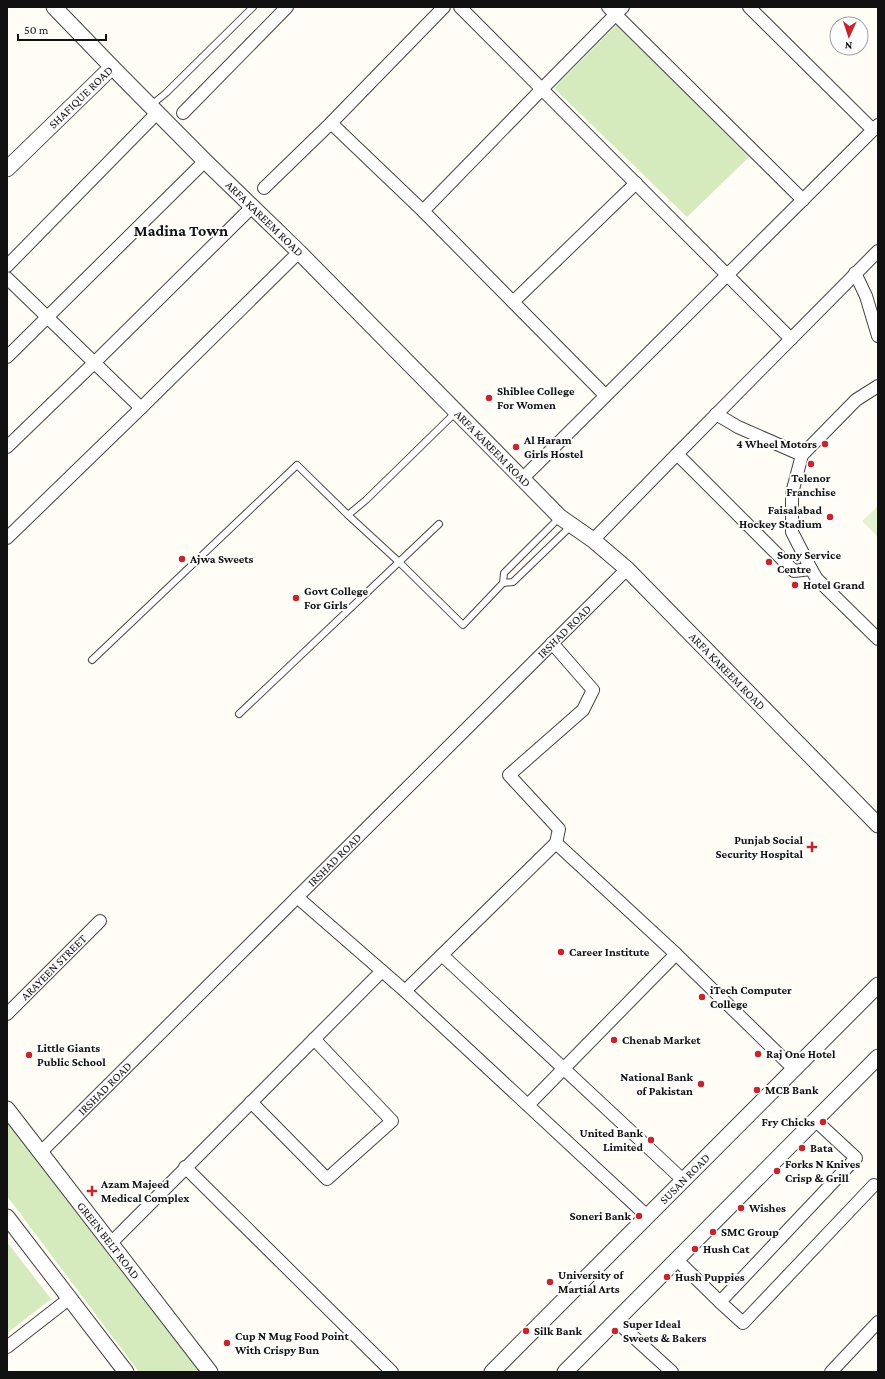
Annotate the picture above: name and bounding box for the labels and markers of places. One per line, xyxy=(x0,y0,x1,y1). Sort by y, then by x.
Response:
place label: Shiblee College For Women xyxy=(497,384,575,412)
marker: Shiblee College For Women xyxy=(484,393,494,403)
place label: Al Haram Girls Hostel xyxy=(523,433,584,461)
place label: 4 Wheel Motors xyxy=(736,437,817,451)
marker: 4 Wheel Motors xyxy=(820,439,830,449)
marker: Al Haram Girls Hostel xyxy=(511,442,521,452)
marker: Telenor Franchise xyxy=(806,459,816,469)
place label: Telenor Franchise xyxy=(786,471,836,499)
place label: Faisalabad Hockey Stadium xyxy=(739,503,823,531)
marker: Faisalabad Hockey Stadium xyxy=(825,512,835,522)
place label: Sony Service Centre xyxy=(777,548,841,576)
place label: Ajwa Sweets xyxy=(189,552,254,566)
marker: Ajwa Sweets xyxy=(177,554,187,564)
marker: Sony Service Centre xyxy=(764,557,774,567)
place label: Hotel Grand xyxy=(803,578,865,592)
marker: Hotel Grand xyxy=(790,580,800,590)
place label: Govt College For Girls xyxy=(304,584,369,612)
marker: Govt College For Girls xyxy=(291,593,301,603)
place label: Punjab Social Security Hospital xyxy=(716,833,804,861)
marker: Punjab Social Security Hospital xyxy=(806,841,818,853)
place label: Career Institute xyxy=(569,945,650,959)
marker: Career Institute xyxy=(556,947,566,957)
place label: iTech Computer College xyxy=(710,983,792,1011)
marker: iTech Computer College xyxy=(697,992,707,1002)
place label: Chenab Market xyxy=(622,1033,701,1047)
marker: Chenab Market xyxy=(609,1035,619,1045)
place label: Little Giants Public School xyxy=(37,1041,106,1069)
place label: Raj One Hotel xyxy=(766,1047,836,1061)
marker: Raj One Hotel xyxy=(753,1049,763,1059)
marker: Little Giants Public School xyxy=(24,1050,34,1060)
place label: National Bank of Pakistan xyxy=(620,1070,693,1098)
marker: National Bank of Pakistan xyxy=(696,1079,706,1089)
place label: MCB Bank xyxy=(765,1083,819,1097)
marker: MCB Bank xyxy=(752,1085,762,1095)
place label: Fry Chicks xyxy=(761,1115,815,1129)
marker: Fry Chicks xyxy=(818,1117,828,1127)
place label: United Bank Limited xyxy=(579,1126,643,1154)
marker: United Bank Limited xyxy=(646,1135,656,1145)
place label: Bata xyxy=(810,1141,833,1155)
marker: Bata xyxy=(797,1143,807,1153)
place label: Forks N Knives Crisp & Grill xyxy=(785,1157,860,1185)
marker: Forks N Knives Crisp & Grill xyxy=(772,1166,782,1176)
place label: Azam Majeed Medical Complex xyxy=(100,1177,190,1205)
marker: Azam Majeed Medical Complex xyxy=(86,1185,98,1197)
place label: Wishes xyxy=(748,1201,786,1215)
marker: Wishes xyxy=(736,1203,746,1213)
place label: Soneri Bank xyxy=(569,1209,631,1223)
marker: Soneri Bank xyxy=(634,1211,644,1221)
place label: SMC Group xyxy=(721,1225,779,1239)
marker: SMC Group xyxy=(708,1227,718,1237)
place label: Hush Cat xyxy=(703,1242,750,1256)
marker: Hush Cat xyxy=(690,1244,700,1254)
place label: University of Martial Arts xyxy=(558,1268,624,1296)
place label: Hush Puppies xyxy=(675,1270,745,1284)
marker: Hush Puppies xyxy=(662,1272,672,1282)
marker: University of Martial Arts xyxy=(545,1277,555,1287)
place label: Super Ideal Sweets & Bakers xyxy=(623,1317,707,1345)
place label: Silk Bank xyxy=(534,1324,583,1338)
marker: Silk Bank xyxy=(521,1326,531,1336)
marker: Super Ideal Sweets & Bakers xyxy=(610,1326,620,1336)
place label: Cup N Mug Food Point With Crispy Bun xyxy=(234,1329,349,1357)
marker: Cup N Mug Food Point With Crispy Bun xyxy=(222,1338,232,1348)

